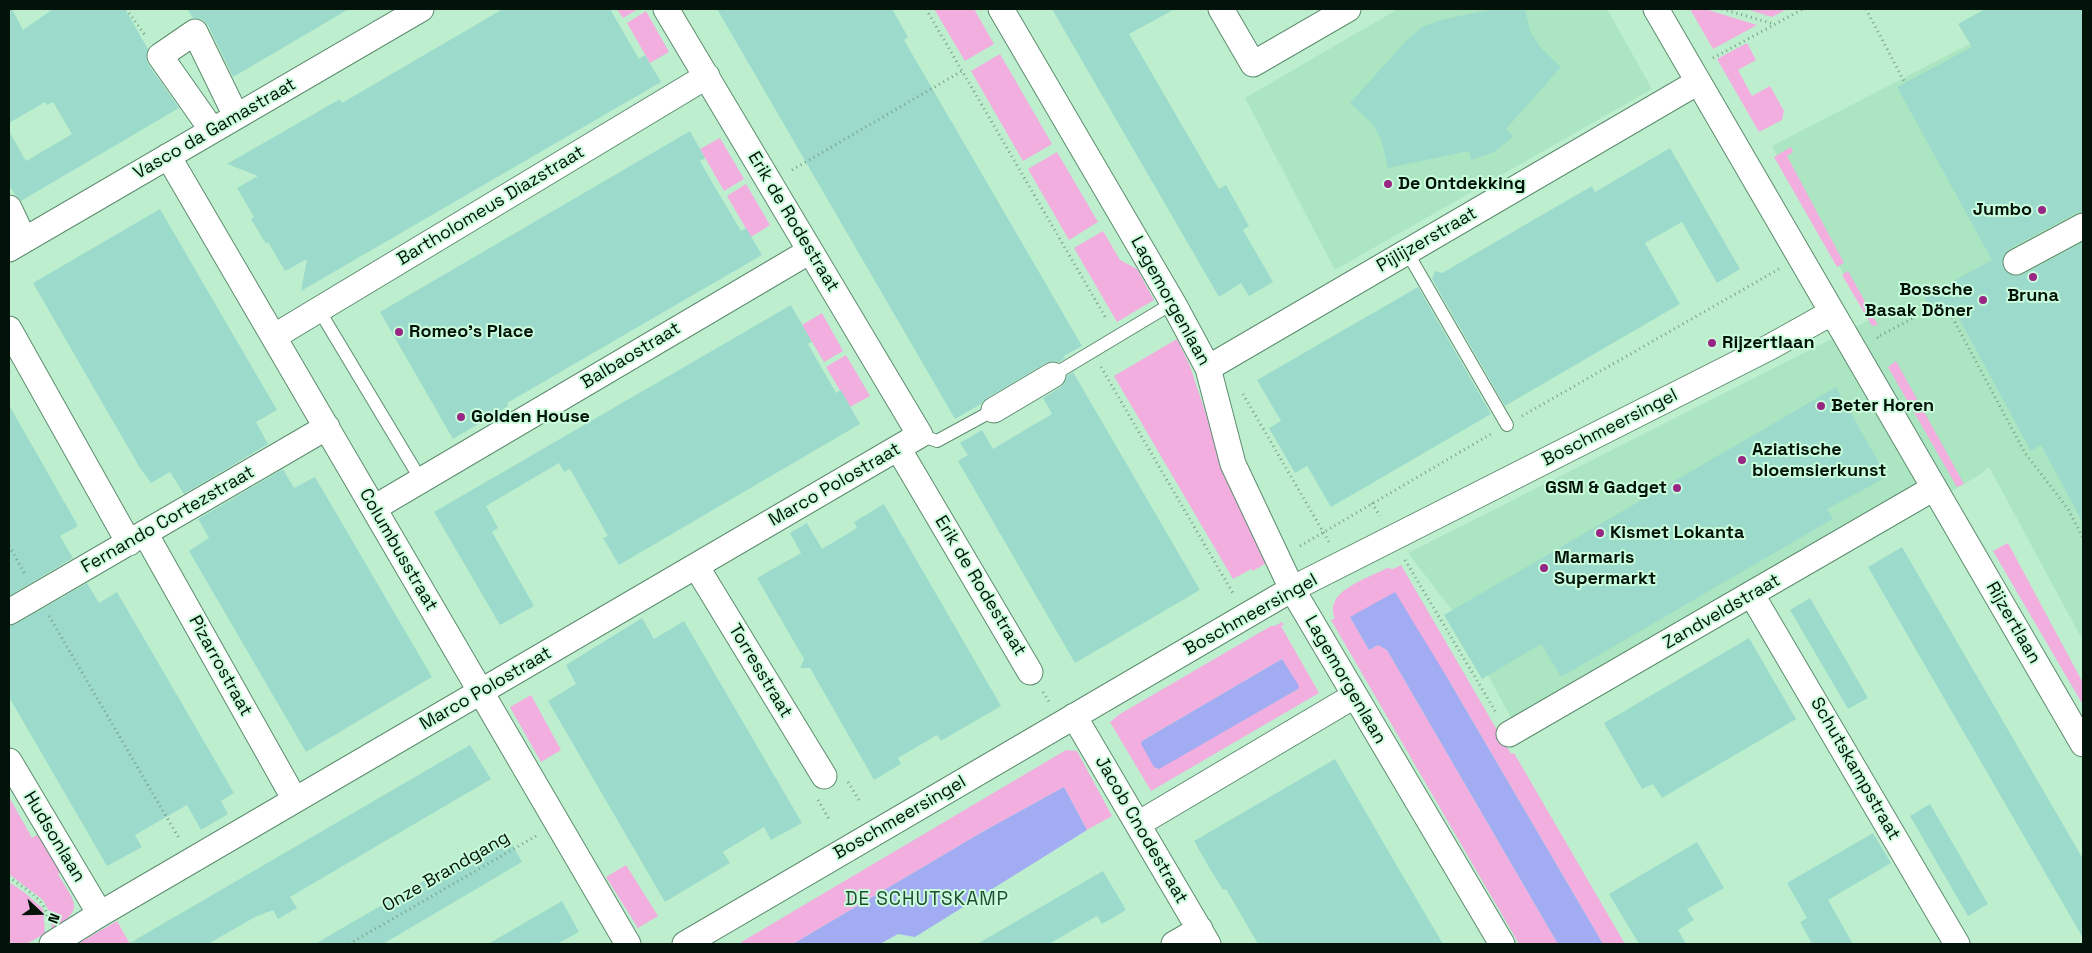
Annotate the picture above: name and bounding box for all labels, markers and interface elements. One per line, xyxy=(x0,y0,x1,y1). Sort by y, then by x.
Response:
street label: Vasco da Gamastraat xyxy=(130,74,300,184)
street label: Bartholomeus Diazstraat xyxy=(393,141,589,271)
street label: Erik de Rodestraat xyxy=(743,148,843,296)
place label: De Ontdekking xyxy=(1398,173,1525,195)
marker: De Ontdekking xyxy=(1382,178,1394,190)
place label: Jumbo xyxy=(1973,199,2032,221)
street label: Pijlijzerstraat xyxy=(1373,203,1481,277)
marker: Jumbo xyxy=(2036,204,2048,216)
street label: Lagemorgenlaan xyxy=(1126,233,1214,369)
marker: Bruna xyxy=(2027,271,2039,283)
place label: Bossche Basak Döner xyxy=(1865,279,1973,322)
place label: Bruna xyxy=(2007,285,2059,307)
marker: Bossche Basak Döner xyxy=(1977,294,1989,306)
street label: Balbaostraat xyxy=(577,318,685,394)
place label: Romeo's Place xyxy=(409,321,534,343)
marker: Romeo's Place xyxy=(393,326,405,338)
place label: Rijzertlaan xyxy=(1722,332,1815,354)
marker: Rijzertlaan xyxy=(1706,337,1718,349)
street label: Boschmeersingel xyxy=(1539,384,1681,472)
place label: Beter Horen xyxy=(1831,395,1934,417)
marker: Beter Horen xyxy=(1815,400,1827,412)
place label: Golden House xyxy=(471,406,590,428)
marker: Golden House xyxy=(455,411,467,423)
street label: Marco Polostraat xyxy=(765,439,905,531)
place label: Aziatische bloemsierkunst xyxy=(1752,439,1887,482)
marker: Aziatische bloemsierkunst xyxy=(1736,454,1748,466)
street label: Fernando Cortezstraat xyxy=(78,462,258,578)
place label: GSM & Gadget xyxy=(1545,477,1667,499)
marker: GSM & Gadget xyxy=(1671,482,1683,494)
street label: Columbusstraat xyxy=(354,485,442,615)
street label: Erik de Rodestraat xyxy=(930,512,1030,660)
place label: Kismet Lokanta xyxy=(1610,522,1744,544)
marker: Kismet Lokanta xyxy=(1594,527,1606,539)
place label: Marmaris Supermarkt xyxy=(1554,547,1656,590)
marker: Marmaris Supermarkt xyxy=(1538,562,1550,574)
street label: Boschmeersingel xyxy=(1180,569,1322,661)
street label: Zandveldstraat xyxy=(1660,570,1784,654)
street label: Rijzertlaan xyxy=(1981,578,2045,668)
street label: Pizarrostraat xyxy=(183,612,257,720)
street label: Lagemorgenlaan xyxy=(1299,612,1391,748)
street label: Torresstraat xyxy=(724,620,796,722)
street label: Marco Polostraat xyxy=(416,643,556,735)
street label: Schutskampstraat xyxy=(1805,694,1905,844)
street label: Jacob Cnodestraat xyxy=(1090,752,1192,908)
street label: Boschmeersingel xyxy=(830,771,970,865)
street label: Hudsonlaan xyxy=(18,788,90,886)
street label: Onze Brandgang xyxy=(379,827,513,917)
north arrow xyxy=(15,888,65,938)
district label: DE SCHUTSKAMP xyxy=(843,889,1011,911)
text: N xyxy=(44,911,64,926)

